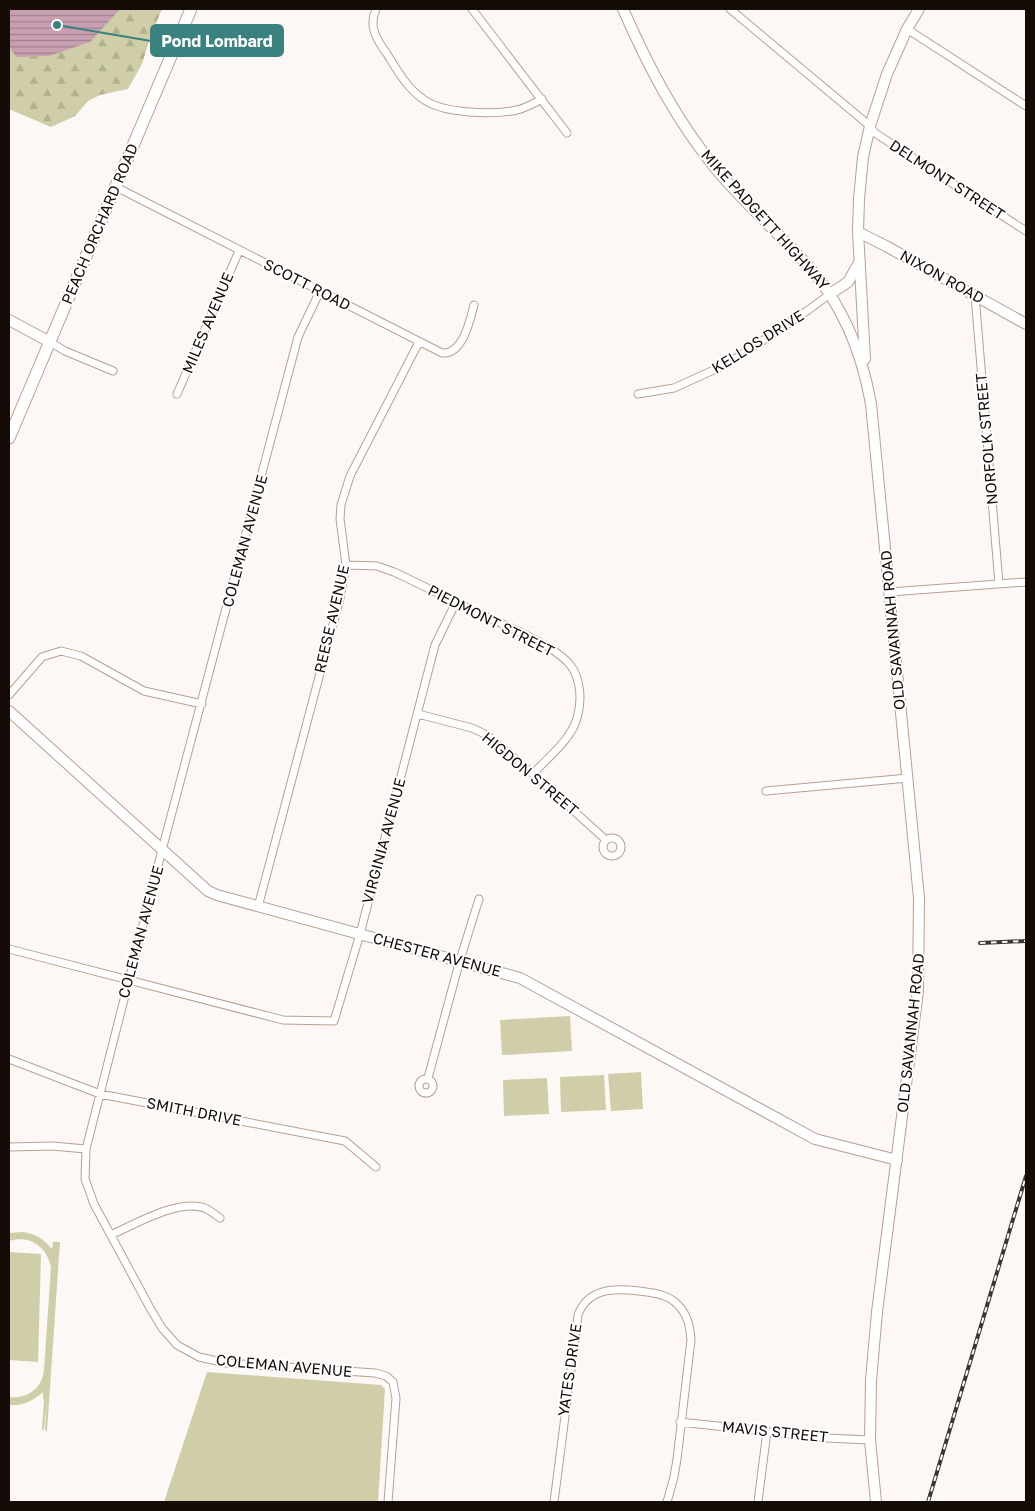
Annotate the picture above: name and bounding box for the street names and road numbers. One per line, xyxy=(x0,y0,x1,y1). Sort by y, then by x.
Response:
street label: DELMONT STREET xyxy=(887,135,1008,223)
street label: PEACH ORCHARD ROAD xyxy=(57,140,141,307)
street label: MIKE PADGETT HIGHWAY xyxy=(698,145,834,293)
street label: NIXON ROAD xyxy=(897,246,988,307)
street label: SCOTT ROAD xyxy=(261,255,354,314)
street label: MILES AVENUE xyxy=(178,269,236,376)
street label: KELLOS DRIVE xyxy=(708,306,807,377)
street label: NORFOLK STREET xyxy=(971,373,1001,506)
street label: COLEMAN AVENUE xyxy=(218,472,270,609)
street label: OLD SAVANNAH ROAD xyxy=(876,549,908,711)
street label: REESE AVENUE xyxy=(310,563,352,675)
street label: PIEDMONT STREET xyxy=(425,580,558,660)
street label: HIGDON STREET xyxy=(479,728,582,819)
street label: VIRGINIA AVENUE xyxy=(358,776,408,906)
street label: COLEMAN AVENUE xyxy=(114,863,166,1000)
street label: CHESTER AVENUE xyxy=(371,928,503,980)
street label: OLD SAVANNAH ROAD xyxy=(893,952,927,1114)
street label: SMITH DRIVE xyxy=(145,1093,243,1129)
street label: YATES DRIVE xyxy=(554,1322,584,1417)
street label: COLEMAN AVENUE xyxy=(215,1350,353,1380)
street label: MAVIS STREET xyxy=(721,1416,829,1446)

